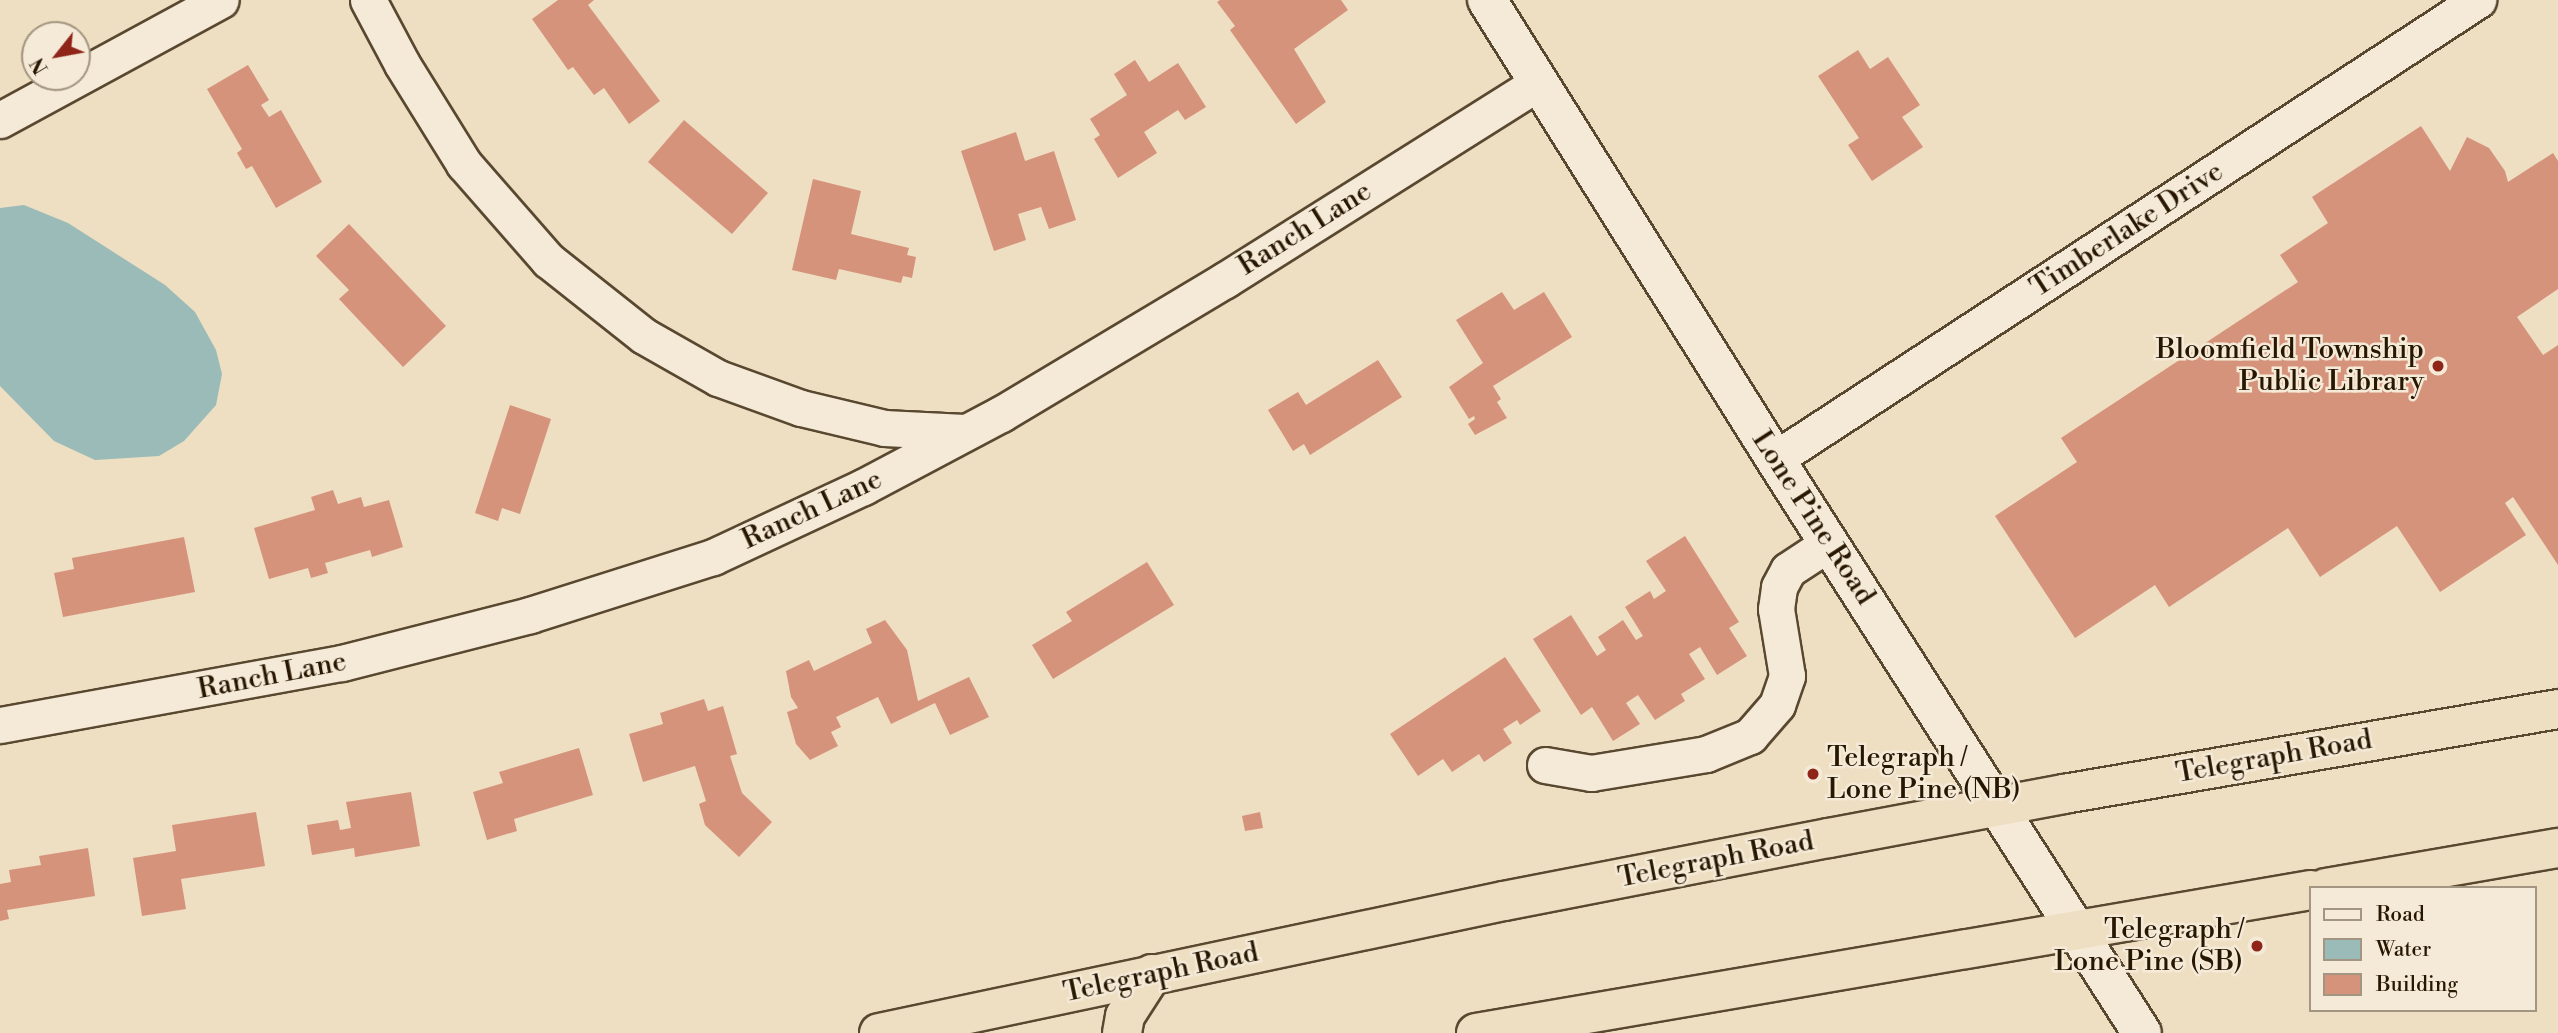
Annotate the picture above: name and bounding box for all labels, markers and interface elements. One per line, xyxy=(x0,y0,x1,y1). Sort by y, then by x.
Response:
north arrow xyxy=(21,21,91,91)
text: N xyxy=(26,53,54,78)
street label: Timberlake Drive xyxy=(2024,155,2230,305)
street label: Ranch Lane xyxy=(1232,175,1378,283)
place label: Bloomfield Township Public Library xyxy=(2156,333,2424,399)
marker: Bloomfield Township Public Library xyxy=(2430,358,2446,374)
street label: Lone Pine Road xyxy=(1744,425,1882,611)
street label: Ranch Lane xyxy=(737,463,887,557)
street label: Ranch Lane xyxy=(195,645,349,707)
street label: Telegraph Road xyxy=(2173,723,2375,791)
place label: Telegraph / Lone Pine (NB) xyxy=(1827,741,2021,807)
marker: Telegraph / Lone Pine (NB) xyxy=(1805,766,1821,782)
street label: Telegraph Road xyxy=(1615,825,1817,895)
legend xyxy=(2310,886,2537,1012)
text: Road xyxy=(2376,902,2425,928)
place label: Telegraph / Lone Pine (SB) xyxy=(2054,913,2243,979)
street label: Telegraph Road xyxy=(1060,936,1262,1010)
text: Water xyxy=(2376,937,2431,963)
marker: Telegraph / Lone Pine (SB) xyxy=(2249,938,2265,954)
text: Building xyxy=(2376,972,2458,998)

